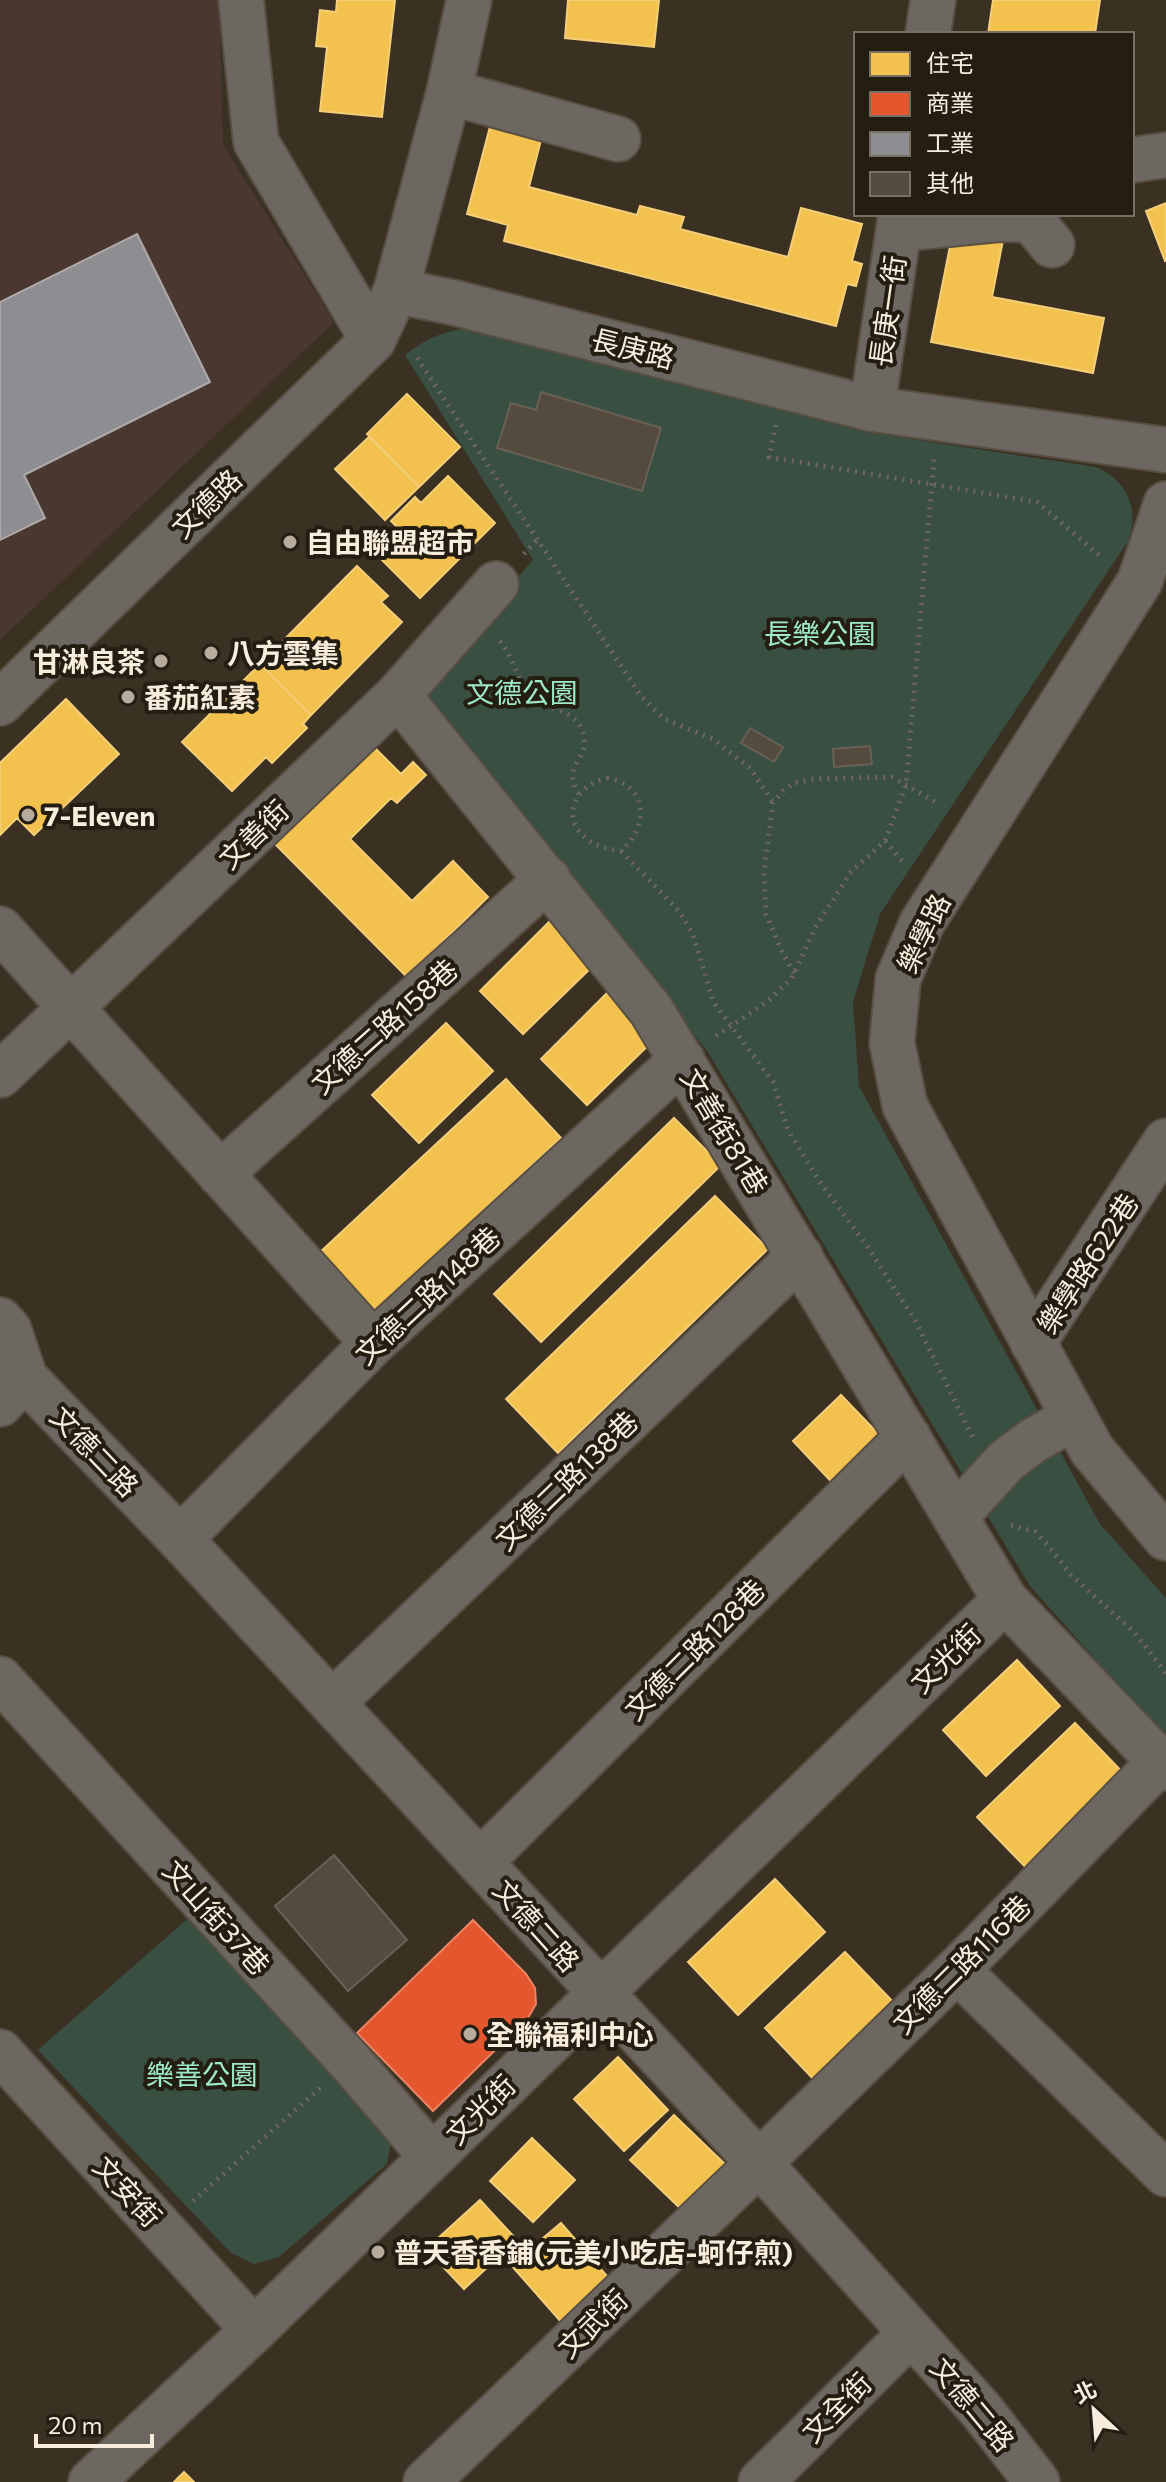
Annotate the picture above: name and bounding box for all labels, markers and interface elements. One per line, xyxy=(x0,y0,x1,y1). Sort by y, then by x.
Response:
legend xyxy=(854,32,1134,216)
text: 住宅 xyxy=(926,48,974,77)
text: 商業 xyxy=(926,88,974,117)
text: 工業 xyxy=(926,128,974,157)
text: 其他 xyxy=(926,168,974,197)
street label: 長庚一街 xyxy=(862,253,912,369)
street label: 長庚路 xyxy=(588,321,678,375)
street label: 文德路 xyxy=(164,462,248,544)
place label: 自由聯盟超市 xyxy=(306,525,474,559)
marker: 自由聯盟超市 xyxy=(281,533,299,551)
park label: 長樂公園 xyxy=(764,616,876,650)
place label: 八方雲集 xyxy=(227,636,339,670)
place label: 甘淋良茶 xyxy=(33,644,145,678)
marker: 八方雲集 xyxy=(202,644,220,662)
marker: 甘淋良茶 xyxy=(152,652,170,670)
park label: 文德公園 xyxy=(466,675,578,709)
place label: 番茄紅素 xyxy=(144,680,256,714)
marker: 番茄紅素 xyxy=(119,688,137,706)
street label: 文善街 xyxy=(211,793,295,875)
place label: 7-Eleven xyxy=(44,798,155,832)
marker: 7-Eleven xyxy=(19,806,37,824)
street label: 樂學路 xyxy=(889,888,957,978)
street label: 文德二路158巷 xyxy=(304,951,464,1101)
street label: 文善街81巷 xyxy=(674,1062,776,1200)
street label: 樂學路622巷 xyxy=(1029,1187,1145,1339)
street label: 文德二路148巷 xyxy=(347,1219,507,1371)
street label: 文德二路 xyxy=(44,1399,146,1503)
street label: 文德二路138巷 xyxy=(488,1404,644,1556)
street label: 文德二路128巷 xyxy=(617,1572,771,1726)
street label: 文光街 xyxy=(903,1617,987,1699)
street label: 文山街37巷 xyxy=(157,1853,277,1981)
street label: 文德二路 xyxy=(487,1872,587,1978)
street label: 文德二路116巷 xyxy=(885,1888,1037,2040)
place label: 全聯福利中心 xyxy=(486,2017,654,2051)
marker: 全聯福利中心 xyxy=(461,2025,479,2043)
park label: 樂善公園 xyxy=(146,2057,258,2091)
street label: 文光街 xyxy=(438,2067,522,2151)
street label: 文安街 xyxy=(87,2149,169,2233)
place label: 普天香香鋪(元美小吃店-蚵仔煎) xyxy=(394,2235,793,2269)
marker: 普天香香鋪(元美小吃店-蚵仔煎) xyxy=(369,2243,387,2261)
street label: 文武街 xyxy=(550,2282,634,2364)
street label: 文德二路 xyxy=(924,2350,1022,2458)
street label: 文全街 xyxy=(794,2365,878,2449)
north arrow xyxy=(1054,2370,1134,2450)
text: 北 xyxy=(1069,2375,1101,2409)
scale bar xyxy=(36,2398,152,2448)
text: 20 m xyxy=(48,2410,102,2439)

